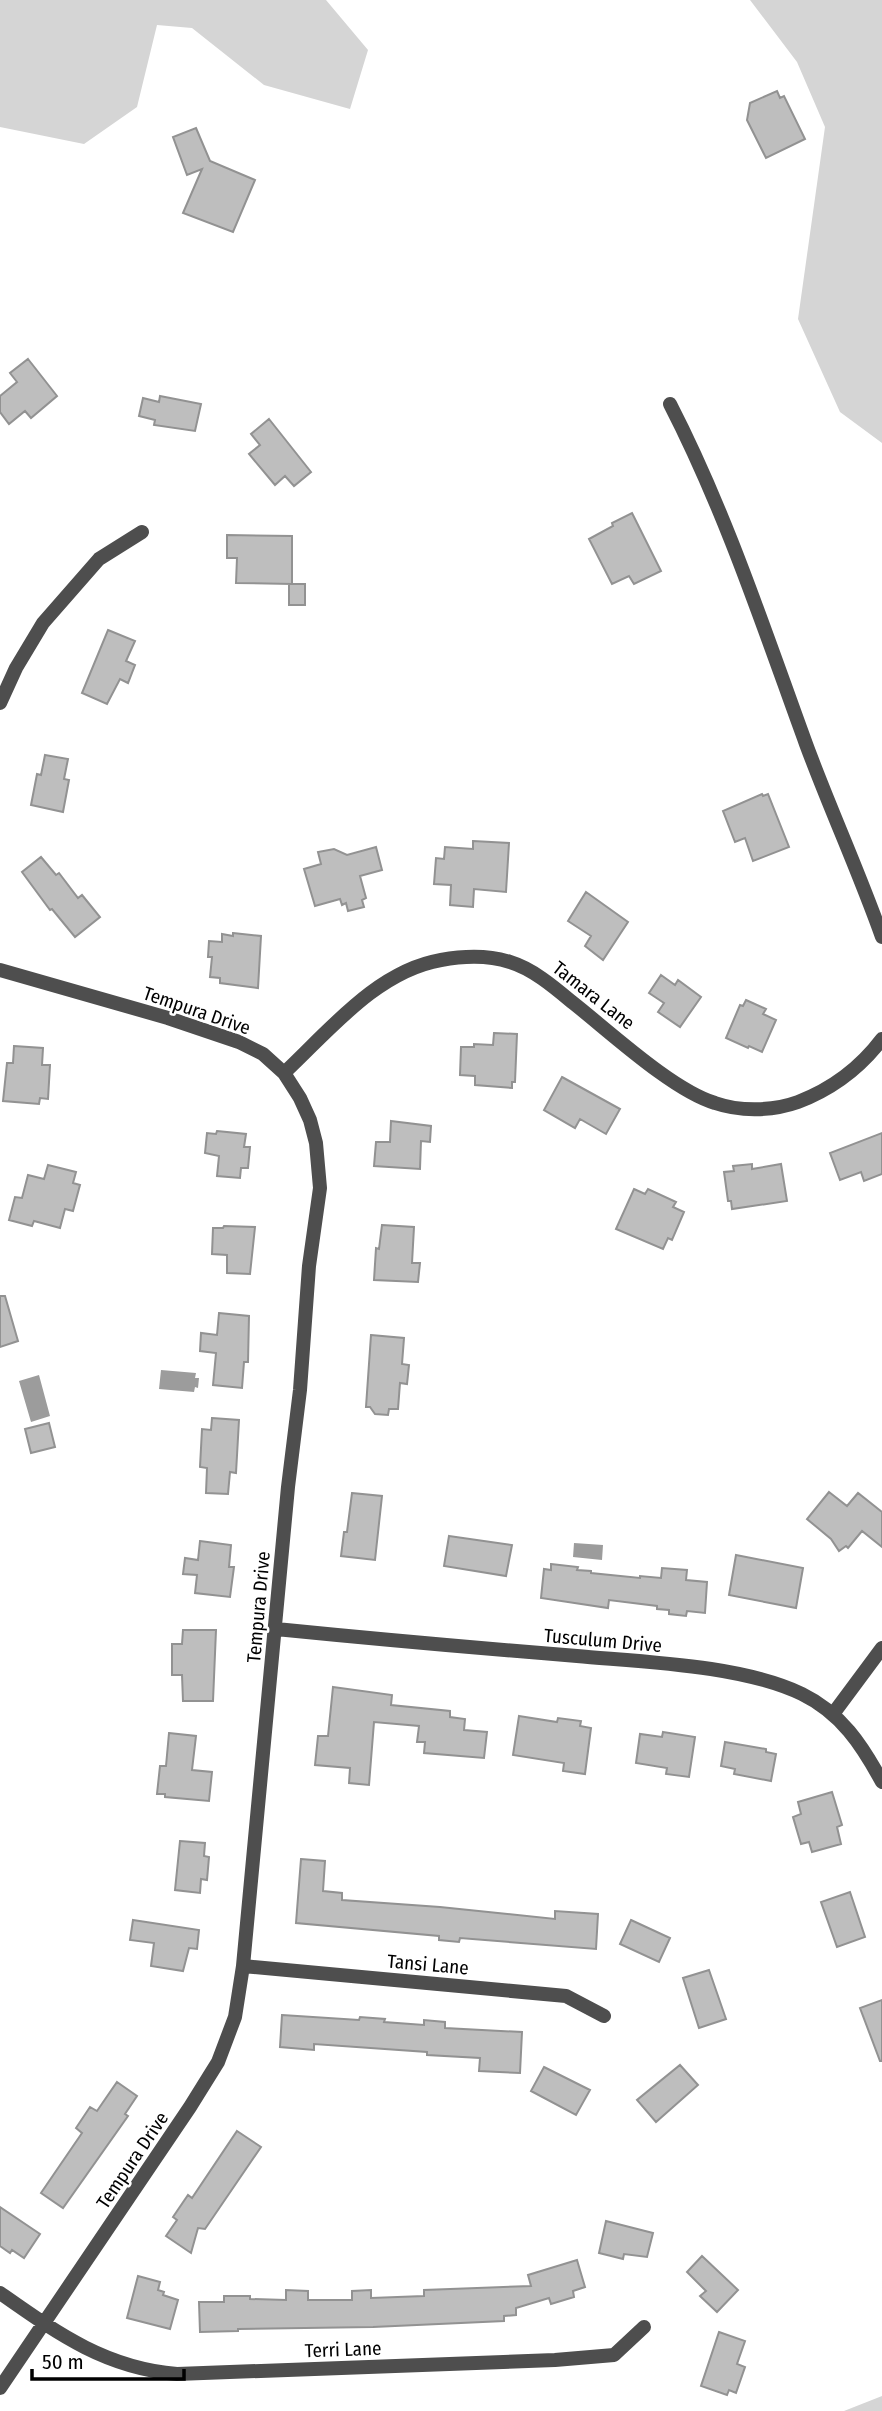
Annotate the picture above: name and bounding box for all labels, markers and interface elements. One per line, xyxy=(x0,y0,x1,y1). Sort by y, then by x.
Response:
street label: Tamara Lane xyxy=(548,956,639,1035)
street label: Tempura Drive xyxy=(140,981,253,1040)
street label: Tempura Drive xyxy=(242,1550,275,1664)
street label: Tusculum Drive xyxy=(543,1624,663,1657)
street label: Tansi Lane xyxy=(386,1949,470,1980)
street label: Tempura Drive xyxy=(92,2107,173,2213)
street label: Terri Lane xyxy=(304,2337,382,2362)
scale bar xyxy=(32,2338,184,2382)
text: 50 m xyxy=(42,2349,84,2375)

